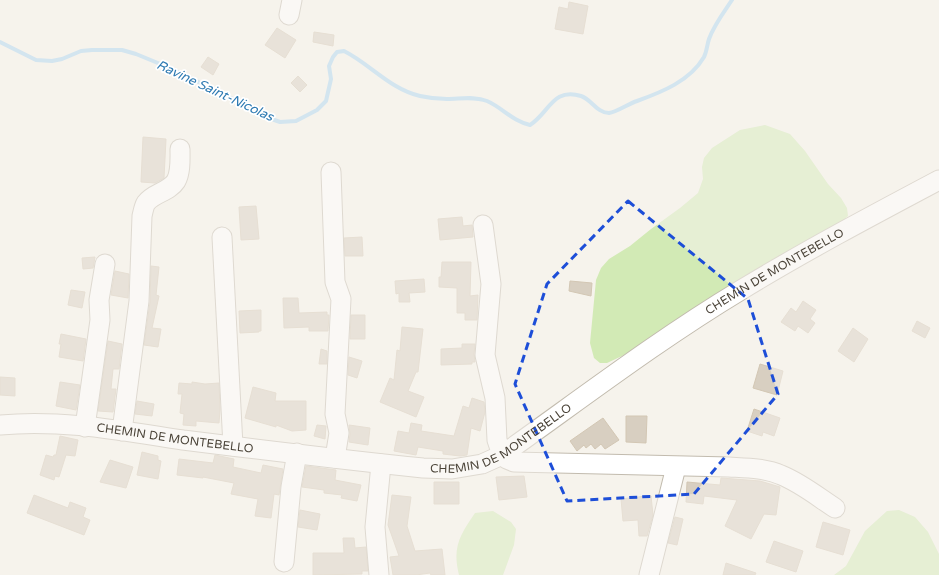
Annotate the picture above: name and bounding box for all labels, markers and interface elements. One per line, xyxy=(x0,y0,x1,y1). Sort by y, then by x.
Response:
water label: Ravine Saint-Nicolas xyxy=(154,57,277,125)
street label: CHEMIN DE MONTEBELLO xyxy=(703,225,846,317)
street label: CHEMIN DE MONTEBELLO xyxy=(430,400,574,476)
street label: CHEMIN DE MONTEBELLO xyxy=(96,420,255,456)

